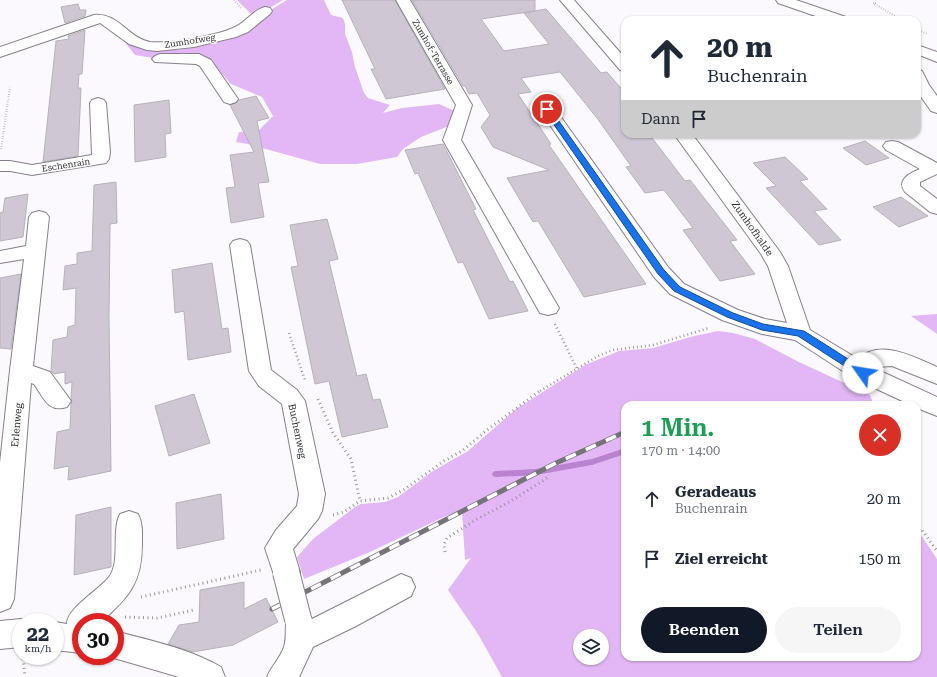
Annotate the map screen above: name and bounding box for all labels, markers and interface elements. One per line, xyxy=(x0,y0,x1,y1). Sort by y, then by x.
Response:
street label: Zumhof-Terrasse xyxy=(410,18,456,86)
text: 20 m xyxy=(707,31,772,64)
street label: Zumhofweg xyxy=(164,32,217,50)
icon: ahead xyxy=(641,32,693,84)
text: Buchenrain xyxy=(707,65,808,86)
pin xyxy=(530,92,564,126)
icon: arrive xyxy=(536,98,558,120)
icon: arrive xyxy=(688,108,710,130)
text: Dann xyxy=(641,110,680,128)
street label: Eschenrain xyxy=(41,156,91,174)
street label: Zumhofhalde xyxy=(730,199,776,258)
position arrow xyxy=(842,352,884,394)
street label: Erlenweg xyxy=(9,402,24,448)
street label: Buchenweg xyxy=(286,403,309,460)
text: 1 Min. xyxy=(641,414,714,442)
button: close xyxy=(859,414,901,456)
text: 170 m · 14:00 xyxy=(641,443,720,458)
text: Geradeaus xyxy=(675,483,756,501)
icon: ahead xyxy=(641,488,663,510)
text: 20 m xyxy=(867,490,901,508)
text: Buchenrain xyxy=(675,501,748,516)
icon: arrive xyxy=(641,548,663,570)
text: Ziel erreicht xyxy=(675,550,768,568)
text: 150 m xyxy=(858,550,901,568)
button: Beenden xyxy=(641,607,767,653)
button: Teilen xyxy=(775,607,901,653)
speed limit sign: 30 xyxy=(72,613,124,665)
text: 22 xyxy=(27,622,49,646)
map controls xyxy=(573,629,609,665)
button: layers xyxy=(573,629,609,665)
text: km/h xyxy=(25,643,51,654)

